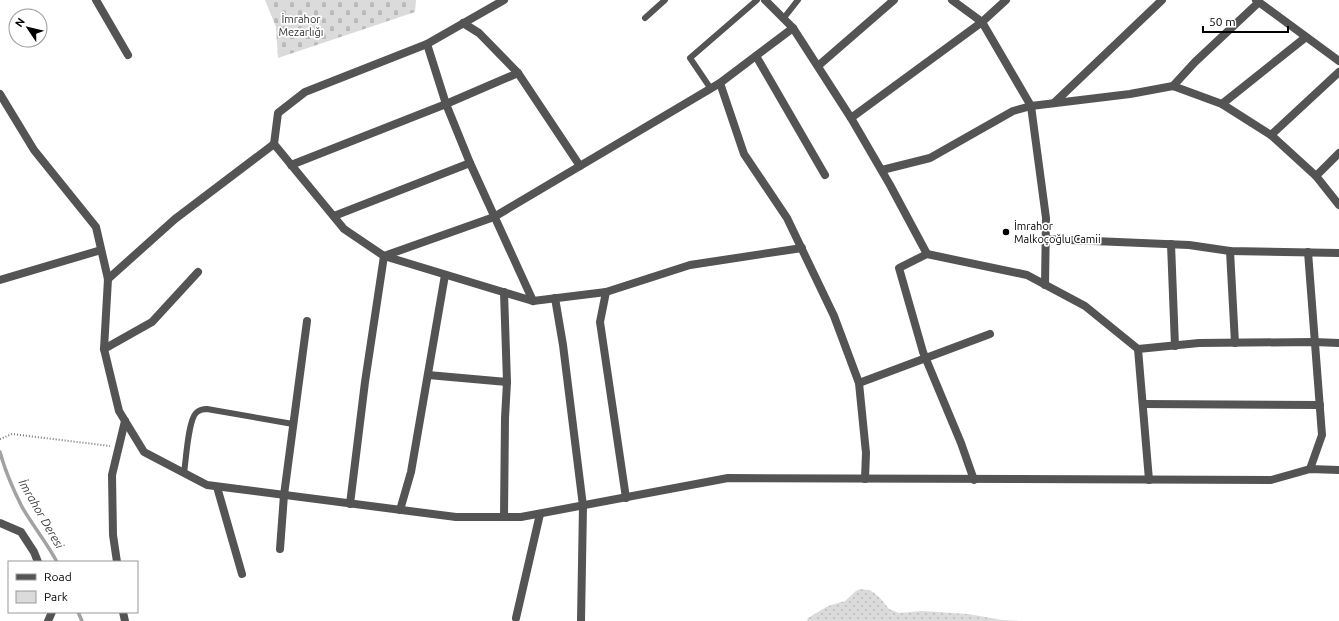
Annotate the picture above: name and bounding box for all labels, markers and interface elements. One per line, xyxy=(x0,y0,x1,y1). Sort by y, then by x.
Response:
north arrow xyxy=(8,8,48,48)
scale bar xyxy=(1203,8,1288,34)
park label: İmrahor Mezarlığı xyxy=(278,13,324,38)
text: N xyxy=(13,15,27,29)
text: 50 m xyxy=(1209,15,1236,28)
place label: İmrahor Malkoçoğlu Camii xyxy=(1014,220,1101,245)
marker: İmrahor Malkoçoğlu Camii xyxy=(1001,227,1011,237)
water label: İmrahor Deresi xyxy=(16,477,67,552)
legend xyxy=(8,561,138,613)
text: Road xyxy=(44,570,72,583)
text: Park xyxy=(44,590,68,603)

